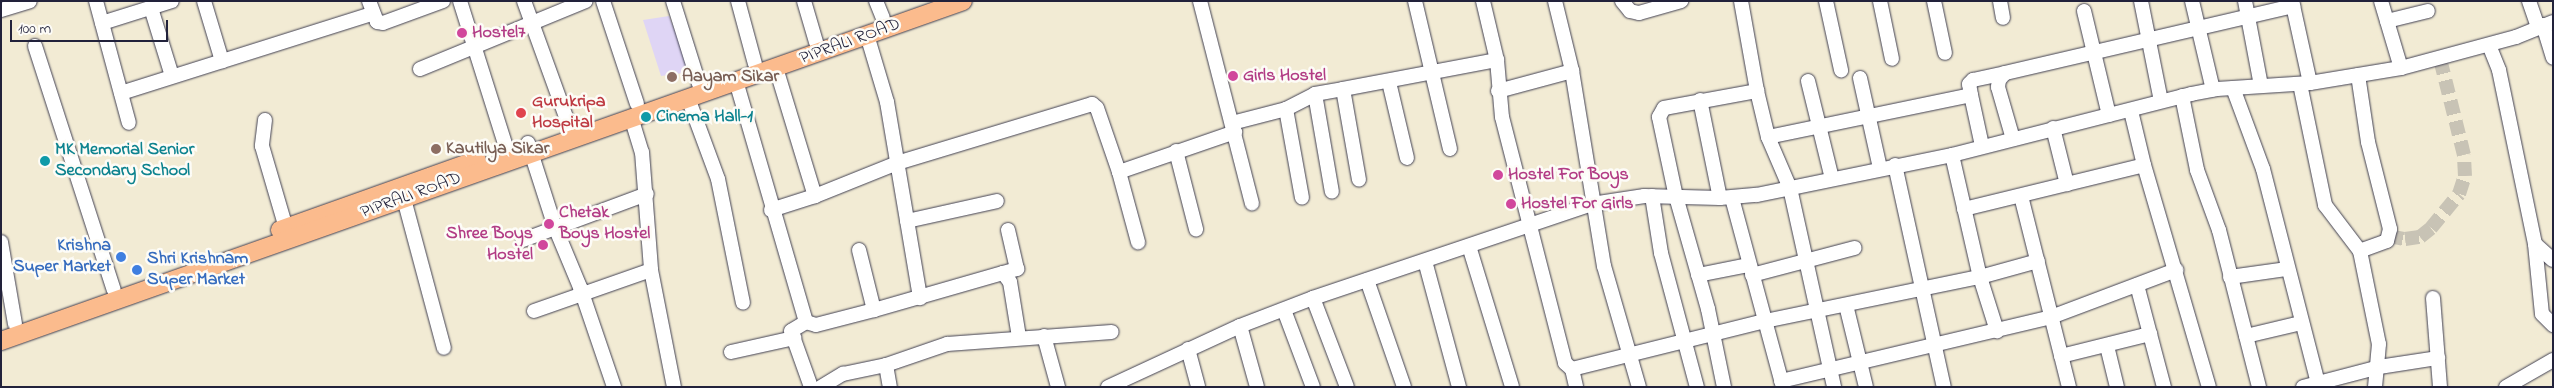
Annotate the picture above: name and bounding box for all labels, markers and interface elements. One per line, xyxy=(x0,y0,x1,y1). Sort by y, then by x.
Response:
scale bar xyxy=(12,10,170,42)
street label: PIPRALI ROAD xyxy=(797,14,903,70)
text: 100 m xyxy=(18,18,51,40)
place label: Hostel7 xyxy=(472,22,526,44)
marker: Hostel7 xyxy=(456,27,468,39)
place label: Girls Hostel xyxy=(1243,65,1326,87)
place label: Aayam Sikar xyxy=(682,66,779,88)
marker: Girls Hostel xyxy=(1227,70,1239,82)
marker: Aayam Sikar xyxy=(666,71,678,83)
place label: Gurukripa Hospital xyxy=(532,92,606,134)
marker: Gurukripa Hospital xyxy=(514,106,528,120)
place label: Cinema Hall-1 xyxy=(656,106,753,128)
marker: Cinema Hall-1 xyxy=(640,111,652,123)
place label: Kautilya Sikar xyxy=(446,138,549,160)
place label: MK Memorial Senior Secondary School xyxy=(55,140,194,182)
marker: Kautilya Sikar xyxy=(430,143,442,155)
marker: MK Memorial Senior Secondary School xyxy=(39,155,51,167)
place label: Hostel For Boys xyxy=(1508,164,1629,186)
street label: PIPRALI ROAD xyxy=(358,168,464,224)
marker: Hostel For Boys xyxy=(1492,169,1504,181)
place label: Hostel For Girls xyxy=(1521,193,1633,215)
marker: Hostel For Girls xyxy=(1505,198,1517,210)
place label: Chetak Boys Hostel xyxy=(559,203,650,245)
marker: Chetak Boys Hostel xyxy=(543,218,555,230)
place label: Shree Boys Hostel xyxy=(446,224,533,266)
place label: Krishna Super Market xyxy=(13,236,111,278)
marker: Shree Boys Hostel xyxy=(537,239,549,251)
place label: Shri Krishnam Super Market xyxy=(147,249,248,292)
marker: Krishna Super Market xyxy=(115,251,127,263)
marker: Shri Krishnam Super Market xyxy=(131,264,143,276)

